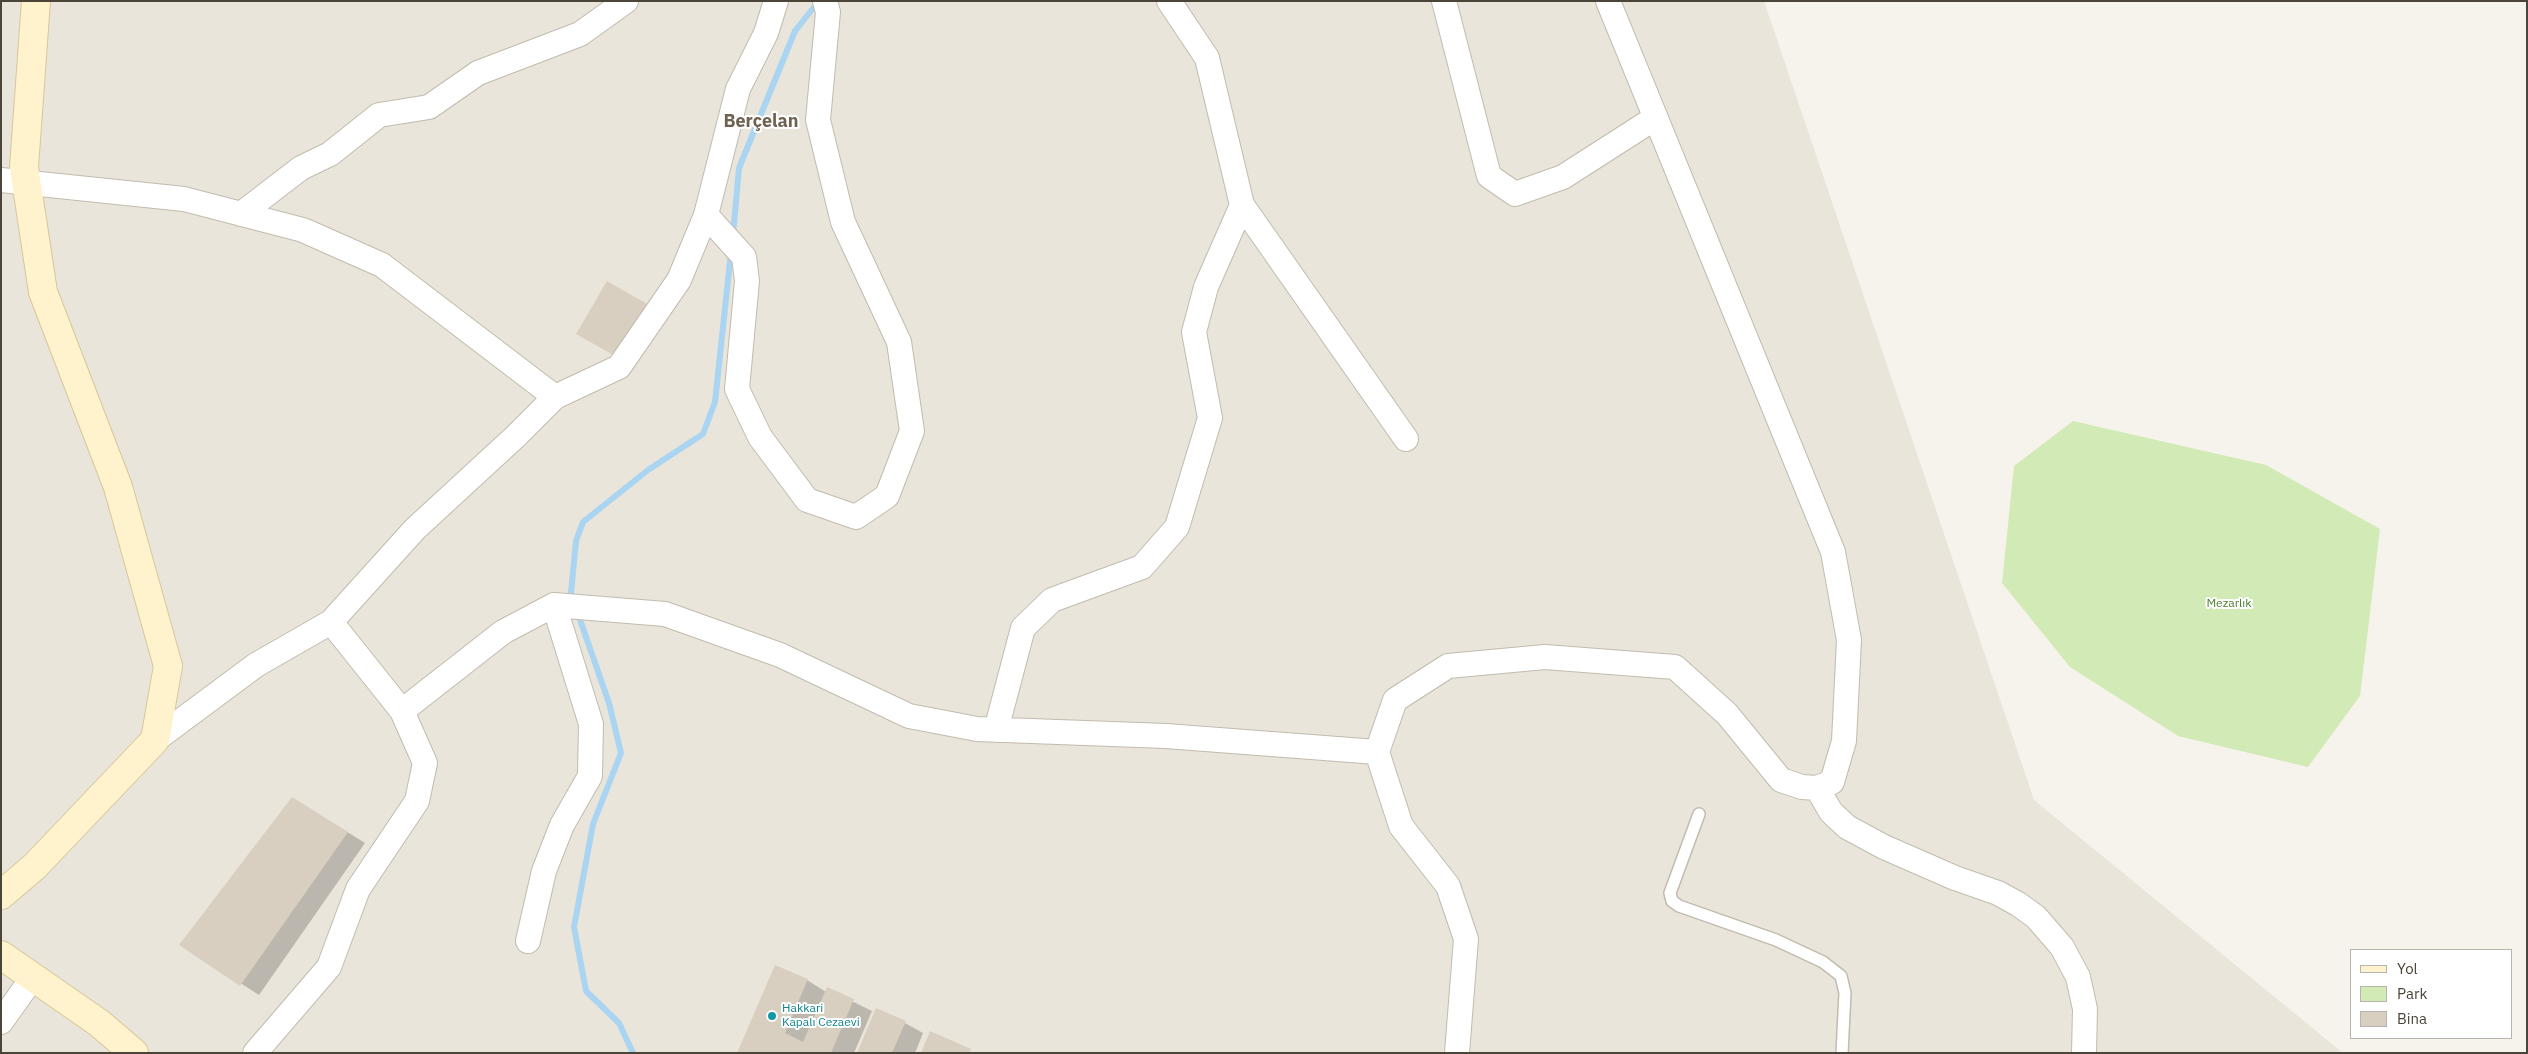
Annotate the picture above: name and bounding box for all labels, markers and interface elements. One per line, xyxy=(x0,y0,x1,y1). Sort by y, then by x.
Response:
district label: Berçelan xyxy=(723,111,799,133)
park label: Mezarlık xyxy=(2206,597,2252,611)
legend xyxy=(2350,949,2513,1039)
text: Yol xyxy=(2397,959,2418,978)
text: Park xyxy=(2397,984,2427,1003)
place label: Hakkari Kapalı Cezaevi xyxy=(782,1002,860,1030)
text: Bina xyxy=(2397,1009,2427,1028)
marker: Hakkari Kapalı Cezaevi xyxy=(766,1010,778,1022)

